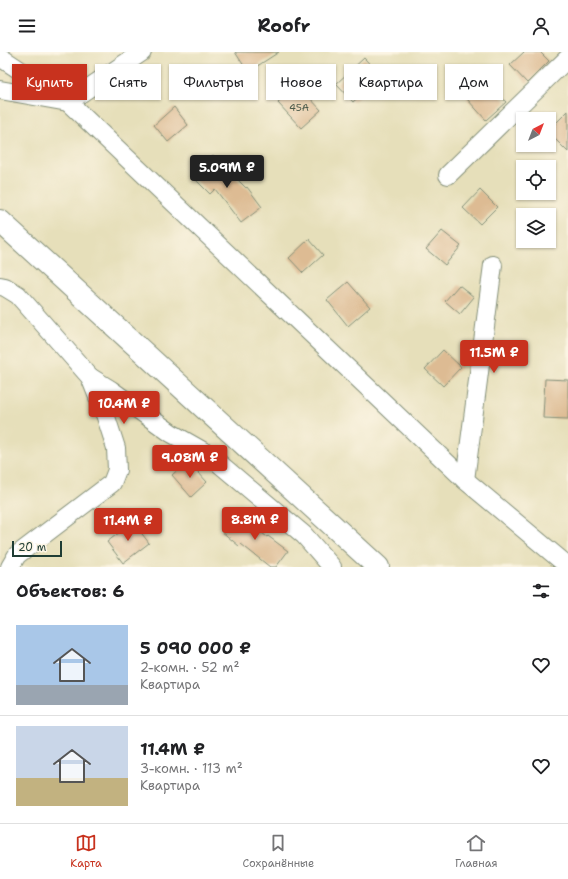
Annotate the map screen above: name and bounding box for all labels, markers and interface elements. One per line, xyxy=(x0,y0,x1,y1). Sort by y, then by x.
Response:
text: Roofr xyxy=(258,14,311,38)
icon: menu xyxy=(16,15,38,37)
icon: person xyxy=(530,15,552,37)
chip: Купить xyxy=(12,64,87,100)
chip: Снять xyxy=(95,64,161,100)
chip: Фильтры xyxy=(169,64,258,100)
chip: Новое xyxy=(266,64,336,100)
chip: Квартира xyxy=(344,64,437,100)
chip: Дом xyxy=(445,64,503,100)
house number: 45А xyxy=(289,101,309,114)
north arrow xyxy=(516,112,556,152)
map controls xyxy=(516,112,556,248)
pin: 5.09M ₽ xyxy=(190,155,264,189)
text: 5.09M ₽ xyxy=(199,159,255,176)
button: locate xyxy=(516,160,556,200)
button: layers xyxy=(516,208,556,248)
pin: 11.5M ₽ xyxy=(457,340,531,374)
text: 11.5M ₽ xyxy=(469,344,519,361)
pin: 10.4M ₽ xyxy=(87,391,161,425)
text: 10.4M ₽ xyxy=(98,395,150,412)
pin: 9.08M ₽ xyxy=(153,445,227,479)
text: 9.08M ₽ xyxy=(161,449,219,466)
pin: 8.8M ₽ xyxy=(222,507,288,541)
pin: 11.4M ₽ xyxy=(91,508,165,542)
text: 8.8M ₽ xyxy=(231,511,279,528)
text: 11.4M ₽ xyxy=(103,512,153,529)
scale bar xyxy=(12,539,62,558)
text: 20 m xyxy=(18,540,46,555)
text: Объектов: 6 xyxy=(16,580,125,602)
icon: filters xyxy=(530,580,552,602)
text: 5 090 000 ₽ xyxy=(140,637,251,659)
icon: home xyxy=(48,641,96,689)
icon: heart xyxy=(530,654,552,676)
text: 2-комн. · 52 m² xyxy=(140,659,239,676)
text: Квартира xyxy=(140,676,200,693)
text: 11.4M ₽ xyxy=(140,738,205,760)
icon: home xyxy=(48,742,96,790)
icon: heart xyxy=(530,755,552,777)
text: 3-комн. · 113 m² xyxy=(140,760,243,777)
text: Квартира xyxy=(140,777,200,794)
tab: Карта xyxy=(70,832,102,871)
tab: Сохранённые xyxy=(242,832,314,871)
tab: Главная xyxy=(455,832,498,871)

